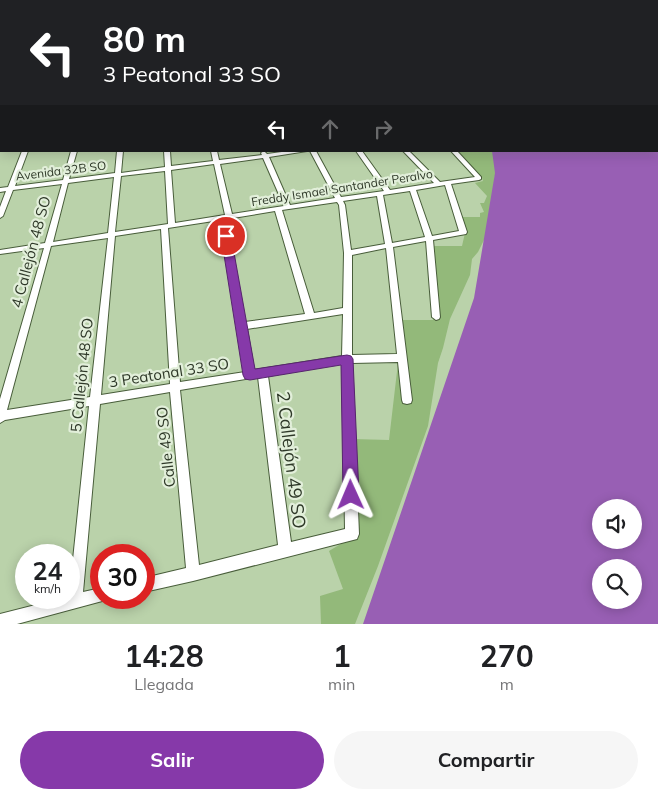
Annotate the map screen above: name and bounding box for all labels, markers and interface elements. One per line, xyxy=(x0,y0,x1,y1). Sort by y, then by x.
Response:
text: 80 m xyxy=(103,17,186,61)
icon: left xyxy=(20,20,85,85)
text: 3 Peatonal 33 SO xyxy=(103,60,281,88)
icon: left xyxy=(263,115,291,143)
icon: ahead xyxy=(316,115,344,143)
icon: right xyxy=(369,115,397,143)
street label: Avenida 32B SO xyxy=(15,158,107,184)
street label: Freddy Ismael Santander Peralvo xyxy=(250,166,434,209)
street label: 4 Callejón 48 SO xyxy=(6,194,55,310)
pin xyxy=(205,215,247,257)
icon: arrive xyxy=(212,222,240,250)
street label: 5 Callejón 48 SO xyxy=(66,317,97,433)
street label: 3 Peatonal 33 SO xyxy=(107,354,230,391)
street label: 2 Callejón 49 SO xyxy=(272,390,311,530)
street label: Calle 49 SO xyxy=(152,406,179,488)
position arrow xyxy=(324,468,376,520)
map controls xyxy=(592,499,642,609)
button: sound xyxy=(592,499,642,549)
speed limit sign: 30 xyxy=(90,544,155,609)
text: 24 xyxy=(32,555,63,586)
button: search xyxy=(592,559,642,609)
text: km/h xyxy=(34,581,61,596)
text: 14:28 xyxy=(124,637,204,675)
text: 1 xyxy=(333,637,351,675)
text: 270 xyxy=(480,637,534,675)
text: Llegada xyxy=(134,674,194,694)
text: min xyxy=(328,674,355,694)
text: m xyxy=(500,674,514,694)
button: Salir xyxy=(20,731,324,789)
button: Compartir xyxy=(334,731,638,789)

